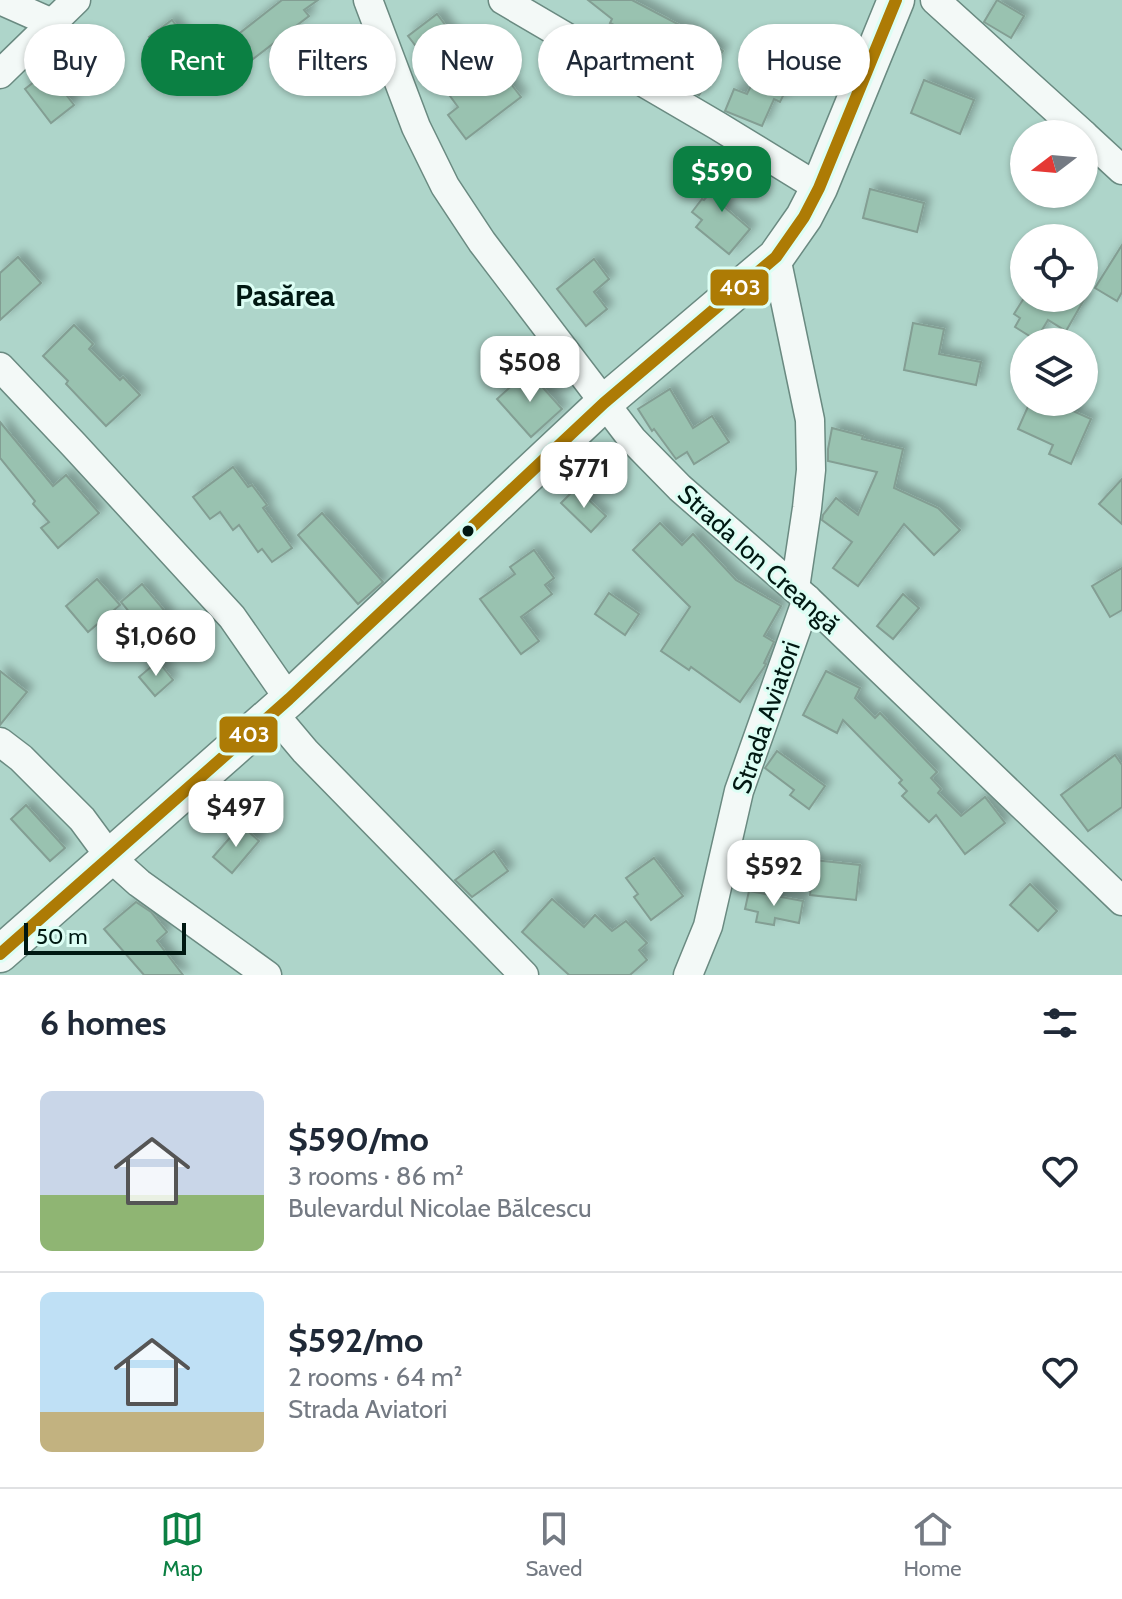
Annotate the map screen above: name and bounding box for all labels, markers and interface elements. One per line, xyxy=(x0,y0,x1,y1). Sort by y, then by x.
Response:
chip: Buy xyxy=(24,24,125,96)
chip: Rent xyxy=(141,24,253,96)
chip: Filters xyxy=(269,24,396,96)
chip: New xyxy=(412,24,522,96)
chip: Apartment xyxy=(538,24,722,96)
chip: House xyxy=(738,24,870,96)
north arrow xyxy=(1010,120,1098,208)
map controls xyxy=(1010,120,1098,416)
pin: $590 xyxy=(675,146,769,214)
text: $590 xyxy=(691,156,753,188)
button: locate xyxy=(1010,224,1098,312)
line badge: 403 xyxy=(709,268,770,307)
text: 403 xyxy=(719,274,761,301)
district label: Pasărea xyxy=(235,277,335,314)
button: layers xyxy=(1010,328,1098,416)
pin: $508 xyxy=(483,336,577,404)
text: $508 xyxy=(498,346,562,378)
pin: $771 xyxy=(537,442,631,510)
text: $771 xyxy=(558,452,610,484)
street label: Strada Ion Creangă xyxy=(671,478,847,641)
unlabelled marker xyxy=(460,523,476,539)
pin: $1,060 xyxy=(91,610,221,678)
text: $1,060 xyxy=(115,620,197,652)
street label: Strada Aviatori xyxy=(725,637,807,797)
line badge: 403 xyxy=(218,715,279,754)
text: 403 xyxy=(228,721,270,748)
pin: $497 xyxy=(189,781,283,849)
text: $497 xyxy=(206,791,266,823)
pin: $592 xyxy=(727,840,821,908)
text: $592 xyxy=(745,850,803,882)
scale bar xyxy=(24,919,186,955)
text: 50 m xyxy=(36,923,88,950)
icon: filters xyxy=(1038,1001,1082,1045)
text: 6 homes xyxy=(40,1002,166,1044)
text: $590/mo xyxy=(288,1118,429,1160)
icon: home xyxy=(104,1123,200,1219)
icon: heart xyxy=(1038,1149,1082,1193)
text: 3 rooms · 86 m² xyxy=(288,1160,464,1192)
text: Bulevardul Nicolae Bălcescu xyxy=(288,1192,592,1224)
text: $592/mo xyxy=(288,1319,423,1361)
icon: home xyxy=(104,1324,200,1420)
icon: heart xyxy=(1038,1350,1082,1394)
text: 2 rooms · 64 m² xyxy=(288,1361,463,1393)
text: Strada Aviatori xyxy=(288,1393,447,1425)
tab: Map xyxy=(160,1507,204,1582)
tab: Saved xyxy=(525,1507,583,1582)
tab: Home xyxy=(904,1507,961,1582)

